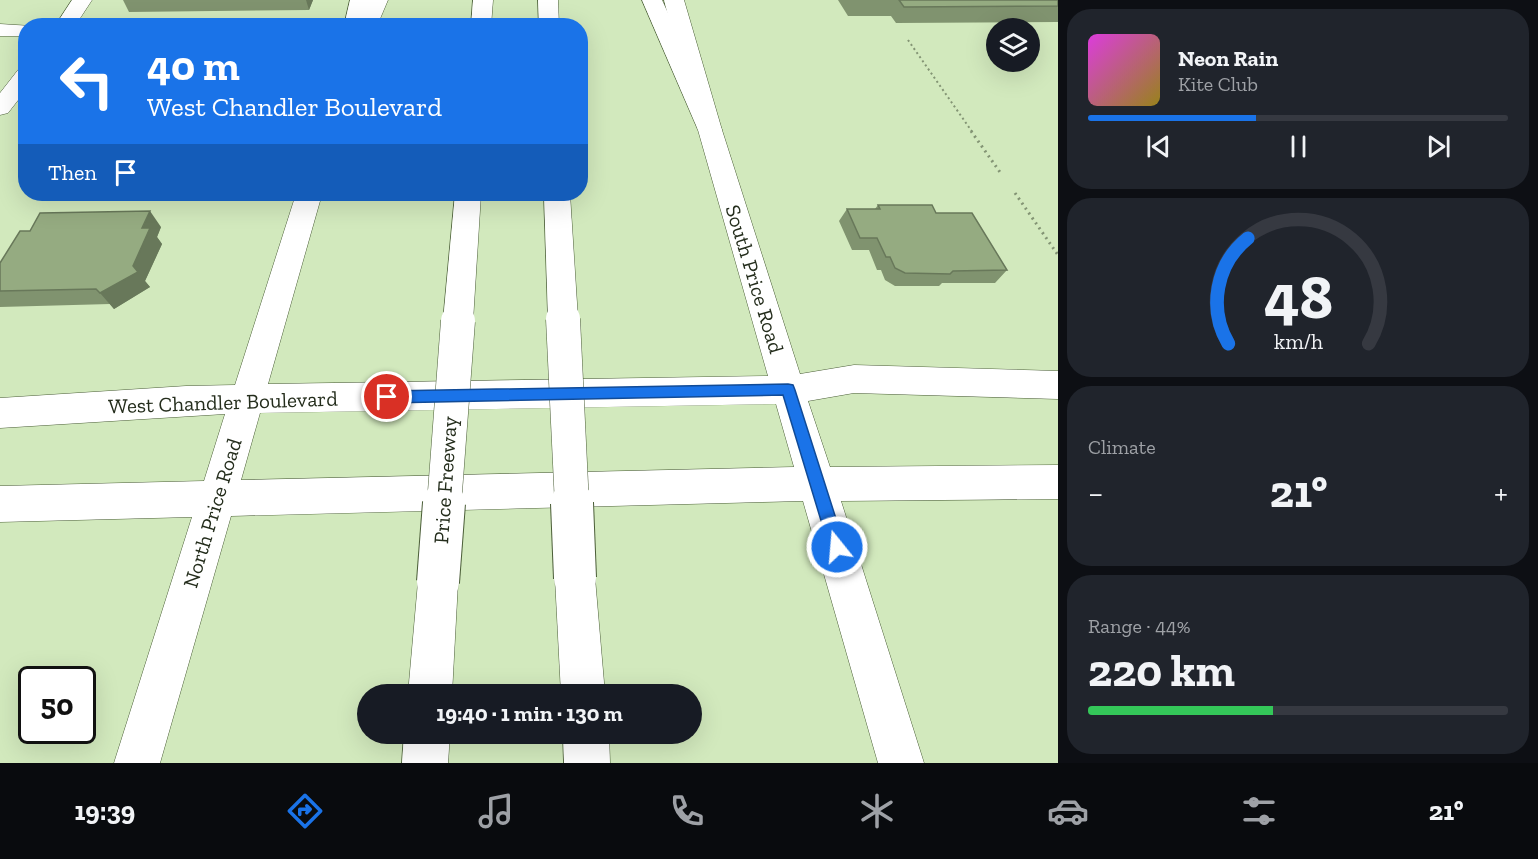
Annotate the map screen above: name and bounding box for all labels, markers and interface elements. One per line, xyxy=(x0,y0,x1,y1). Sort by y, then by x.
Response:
map controls xyxy=(986,18,1040,72)
button: layers xyxy=(986,18,1040,72)
text: 40 m xyxy=(147,40,240,91)
icon: left xyxy=(48,42,126,120)
text: Neon Rain xyxy=(1178,45,1278,72)
text: Kite Club xyxy=(1178,72,1258,96)
text: West Chandler Boulevard xyxy=(147,91,442,123)
icon: previous xyxy=(1142,130,1175,163)
icon: pause xyxy=(1282,130,1315,163)
icon: next xyxy=(1422,130,1455,163)
icon: arrive xyxy=(109,156,142,189)
text: Then xyxy=(48,159,97,186)
street label: South Price Road xyxy=(721,202,790,357)
text: 48 xyxy=(1263,259,1333,334)
text: km/h xyxy=(1274,330,1322,355)
pin xyxy=(361,371,412,422)
icon: arrive xyxy=(370,380,403,413)
street label: West Chandler Boulevard xyxy=(108,385,339,418)
street label: Price Freeway xyxy=(428,415,462,545)
street label: North Price Road xyxy=(177,435,247,591)
text: Climate xyxy=(1088,435,1156,459)
text: 21° xyxy=(1270,465,1328,519)
text: − xyxy=(1088,473,1103,512)
text: + xyxy=(1494,473,1508,512)
position arrow xyxy=(805,515,869,579)
text: Range · 44% xyxy=(1088,614,1191,638)
text: 220 km xyxy=(1088,644,1235,698)
speed limit sign: 50 xyxy=(18,666,96,744)
text: 19:40 · 1 min · 130 m xyxy=(436,700,623,727)
icon: directions xyxy=(284,790,326,832)
icon: music xyxy=(475,790,517,832)
icon: phone xyxy=(666,790,708,832)
icon: climate xyxy=(856,790,898,832)
icon: car xyxy=(1047,790,1089,832)
icon: filters xyxy=(1238,790,1280,832)
text: 19:39 xyxy=(74,795,135,827)
text: 21° xyxy=(1429,795,1464,827)

